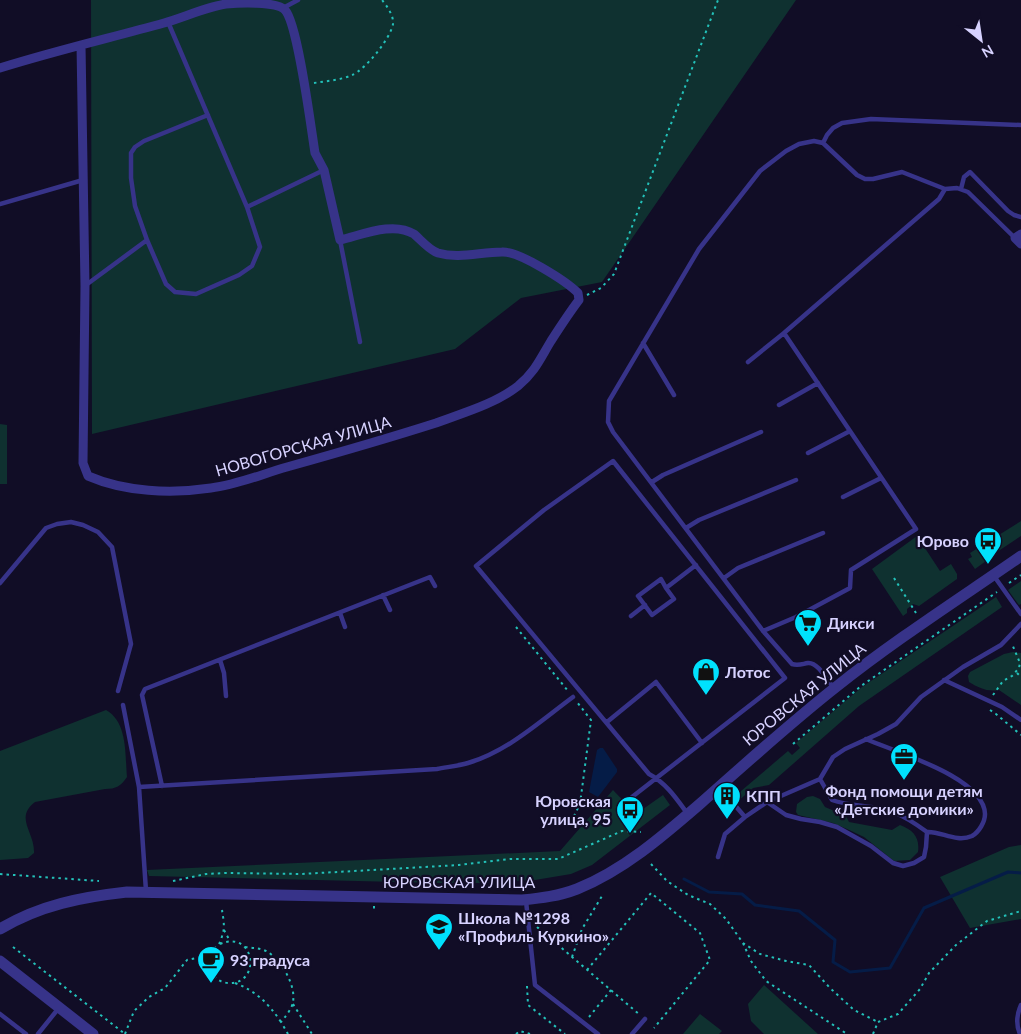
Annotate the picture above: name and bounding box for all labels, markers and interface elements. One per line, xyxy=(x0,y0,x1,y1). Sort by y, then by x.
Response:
north arrow xyxy=(956,15,1006,65)
text: N xyxy=(979,42,997,62)
street label: НОВОГОРСКАЯ УЛИЦА xyxy=(213,411,393,480)
bus stop icon: Юрово xyxy=(973,526,1003,565)
place label: Юрово xyxy=(917,531,969,550)
supermarket icon: Дикси xyxy=(793,608,823,647)
place label: Дикси xyxy=(827,613,875,632)
street label: ЮРОВСКАЯ УЛИЦА xyxy=(738,638,869,749)
shop icon: Лотос xyxy=(691,657,721,696)
place label: Лотос xyxy=(724,662,771,681)
office icon: Фонд помощи детям «Детские домики» xyxy=(889,742,919,781)
building icon: КПП xyxy=(712,781,742,820)
place label: Фонд помощи детям «Детские домики» xyxy=(825,781,983,818)
place label: КПП xyxy=(746,786,781,805)
place label: Юровская улица, 95 xyxy=(535,791,611,828)
bus stop icon: Юровская улица, 95 xyxy=(615,795,645,834)
street label: ЮРОВСКАЯ УЛИЦА xyxy=(383,872,536,891)
place label: Школа №1298 «Профиль Куркино» xyxy=(458,908,609,945)
school or university icon: Школа №1298 «Профиль Куркино» xyxy=(424,912,454,951)
cafe icon: 93 градуса xyxy=(196,945,226,984)
place label: 93 градуса xyxy=(230,950,310,969)

